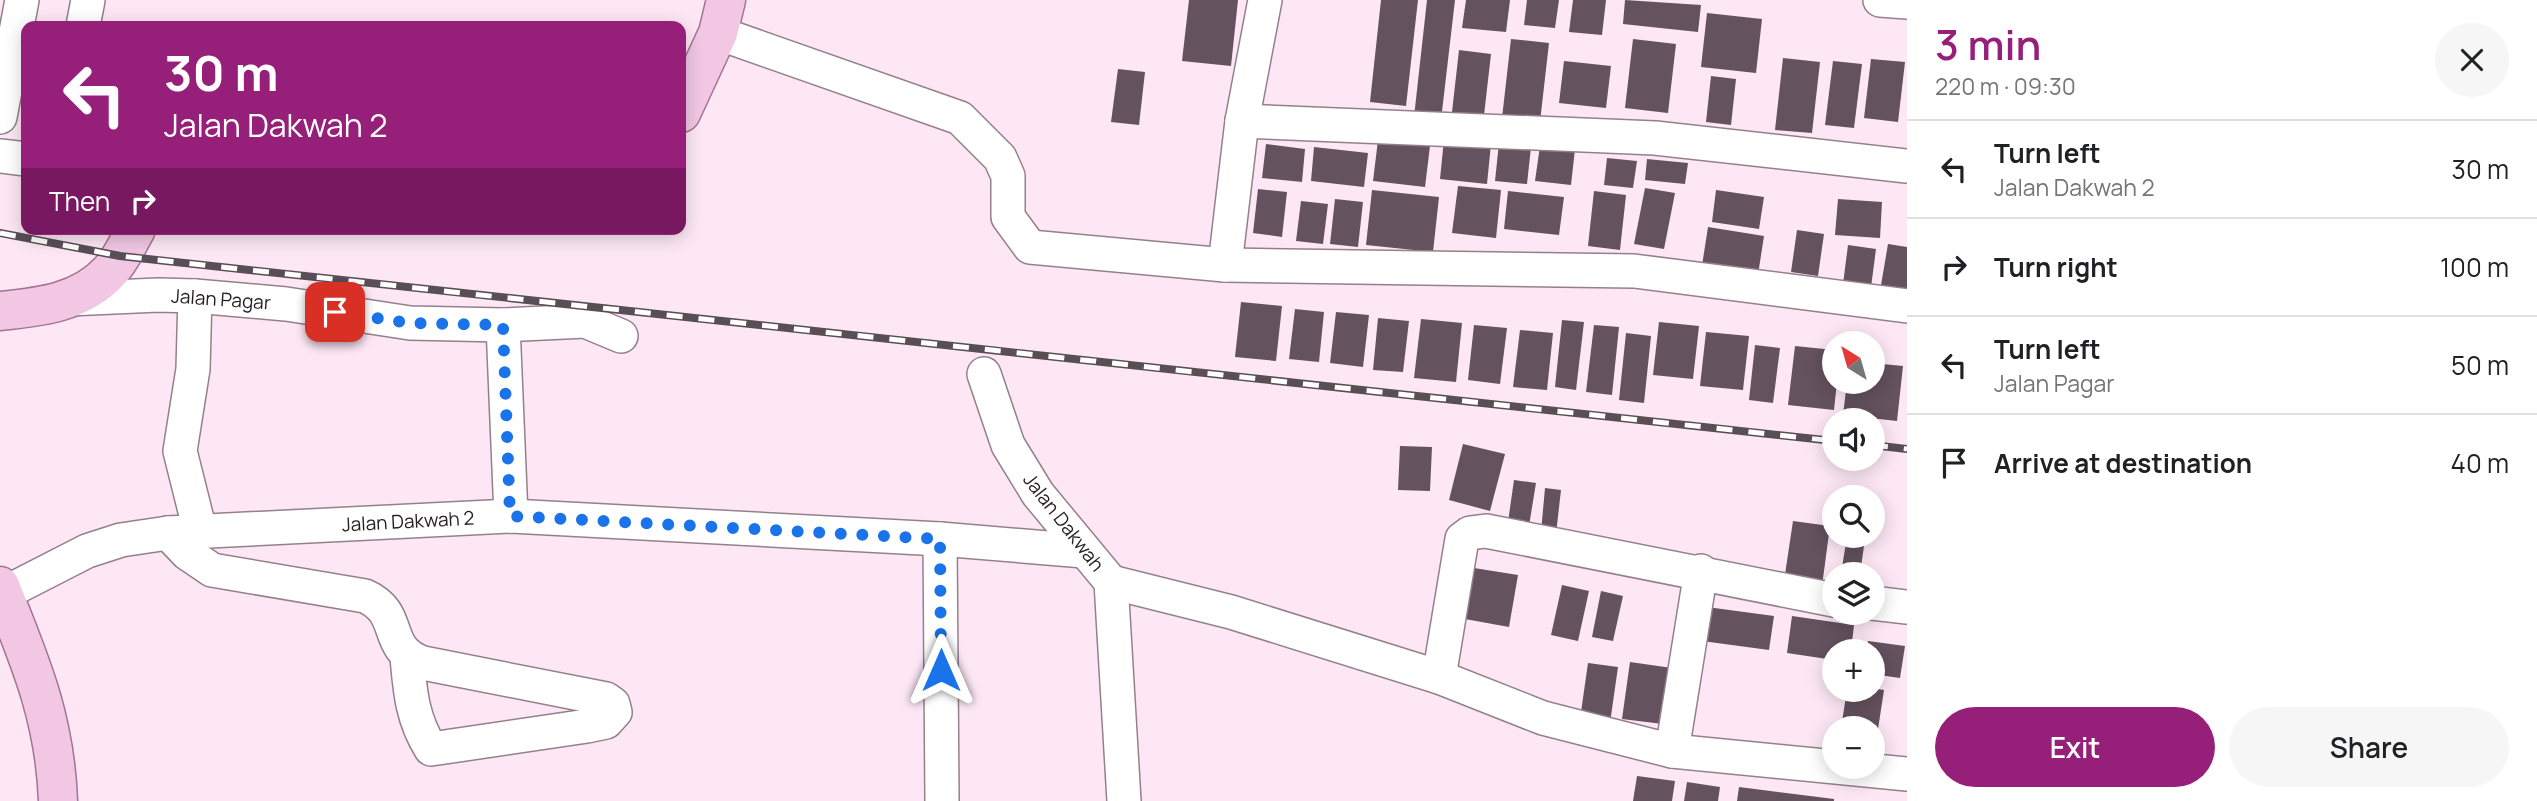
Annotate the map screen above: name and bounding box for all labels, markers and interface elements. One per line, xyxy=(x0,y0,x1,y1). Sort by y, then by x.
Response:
text: 3 min xyxy=(1935,15,2041,73)
button: close xyxy=(2435,23,2509,97)
text: 30 m xyxy=(164,39,279,106)
icon: left xyxy=(49,49,140,140)
text: 220 m · 09:30 xyxy=(1935,70,2076,102)
text: Jalan Dakwah 2 xyxy=(164,103,387,147)
text: Turn left xyxy=(1994,135,2101,171)
icon: left xyxy=(1935,150,1973,188)
text: 30 m xyxy=(2452,151,2509,187)
text: Jalan Dakwah 2 xyxy=(1994,171,2155,203)
icon: right xyxy=(124,182,162,220)
text: Then xyxy=(49,183,110,219)
icon: right xyxy=(1935,248,1973,286)
text: Turn right xyxy=(1994,249,2118,285)
text: 100 m xyxy=(2440,249,2509,285)
pin xyxy=(305,282,365,342)
street label: Jalan Pagar xyxy=(170,283,272,315)
icon: arrive xyxy=(316,293,354,331)
north arrow xyxy=(1822,331,1885,394)
map controls xyxy=(1822,331,1885,779)
text: Turn left xyxy=(1994,331,2101,367)
icon: left xyxy=(1935,346,1973,384)
text: 50 m xyxy=(2451,347,2509,383)
text: Jalan Pagar xyxy=(1994,367,2115,399)
button: sound xyxy=(1822,408,1885,471)
icon: arrive xyxy=(1935,444,1973,482)
text: Arrive at destination xyxy=(1994,445,2252,481)
text: 40 m xyxy=(2451,445,2509,481)
street label: Jalan Dakwah xyxy=(1017,467,1111,577)
button: search xyxy=(1822,485,1885,548)
street label: Jalan Dakwah 2 xyxy=(341,505,475,537)
button: layers xyxy=(1822,562,1885,625)
position arrow xyxy=(904,633,978,707)
button: + xyxy=(1822,639,1885,702)
button: Exit xyxy=(1935,707,2215,787)
button: Share xyxy=(2229,707,2509,787)
button: − xyxy=(1822,716,1885,779)

